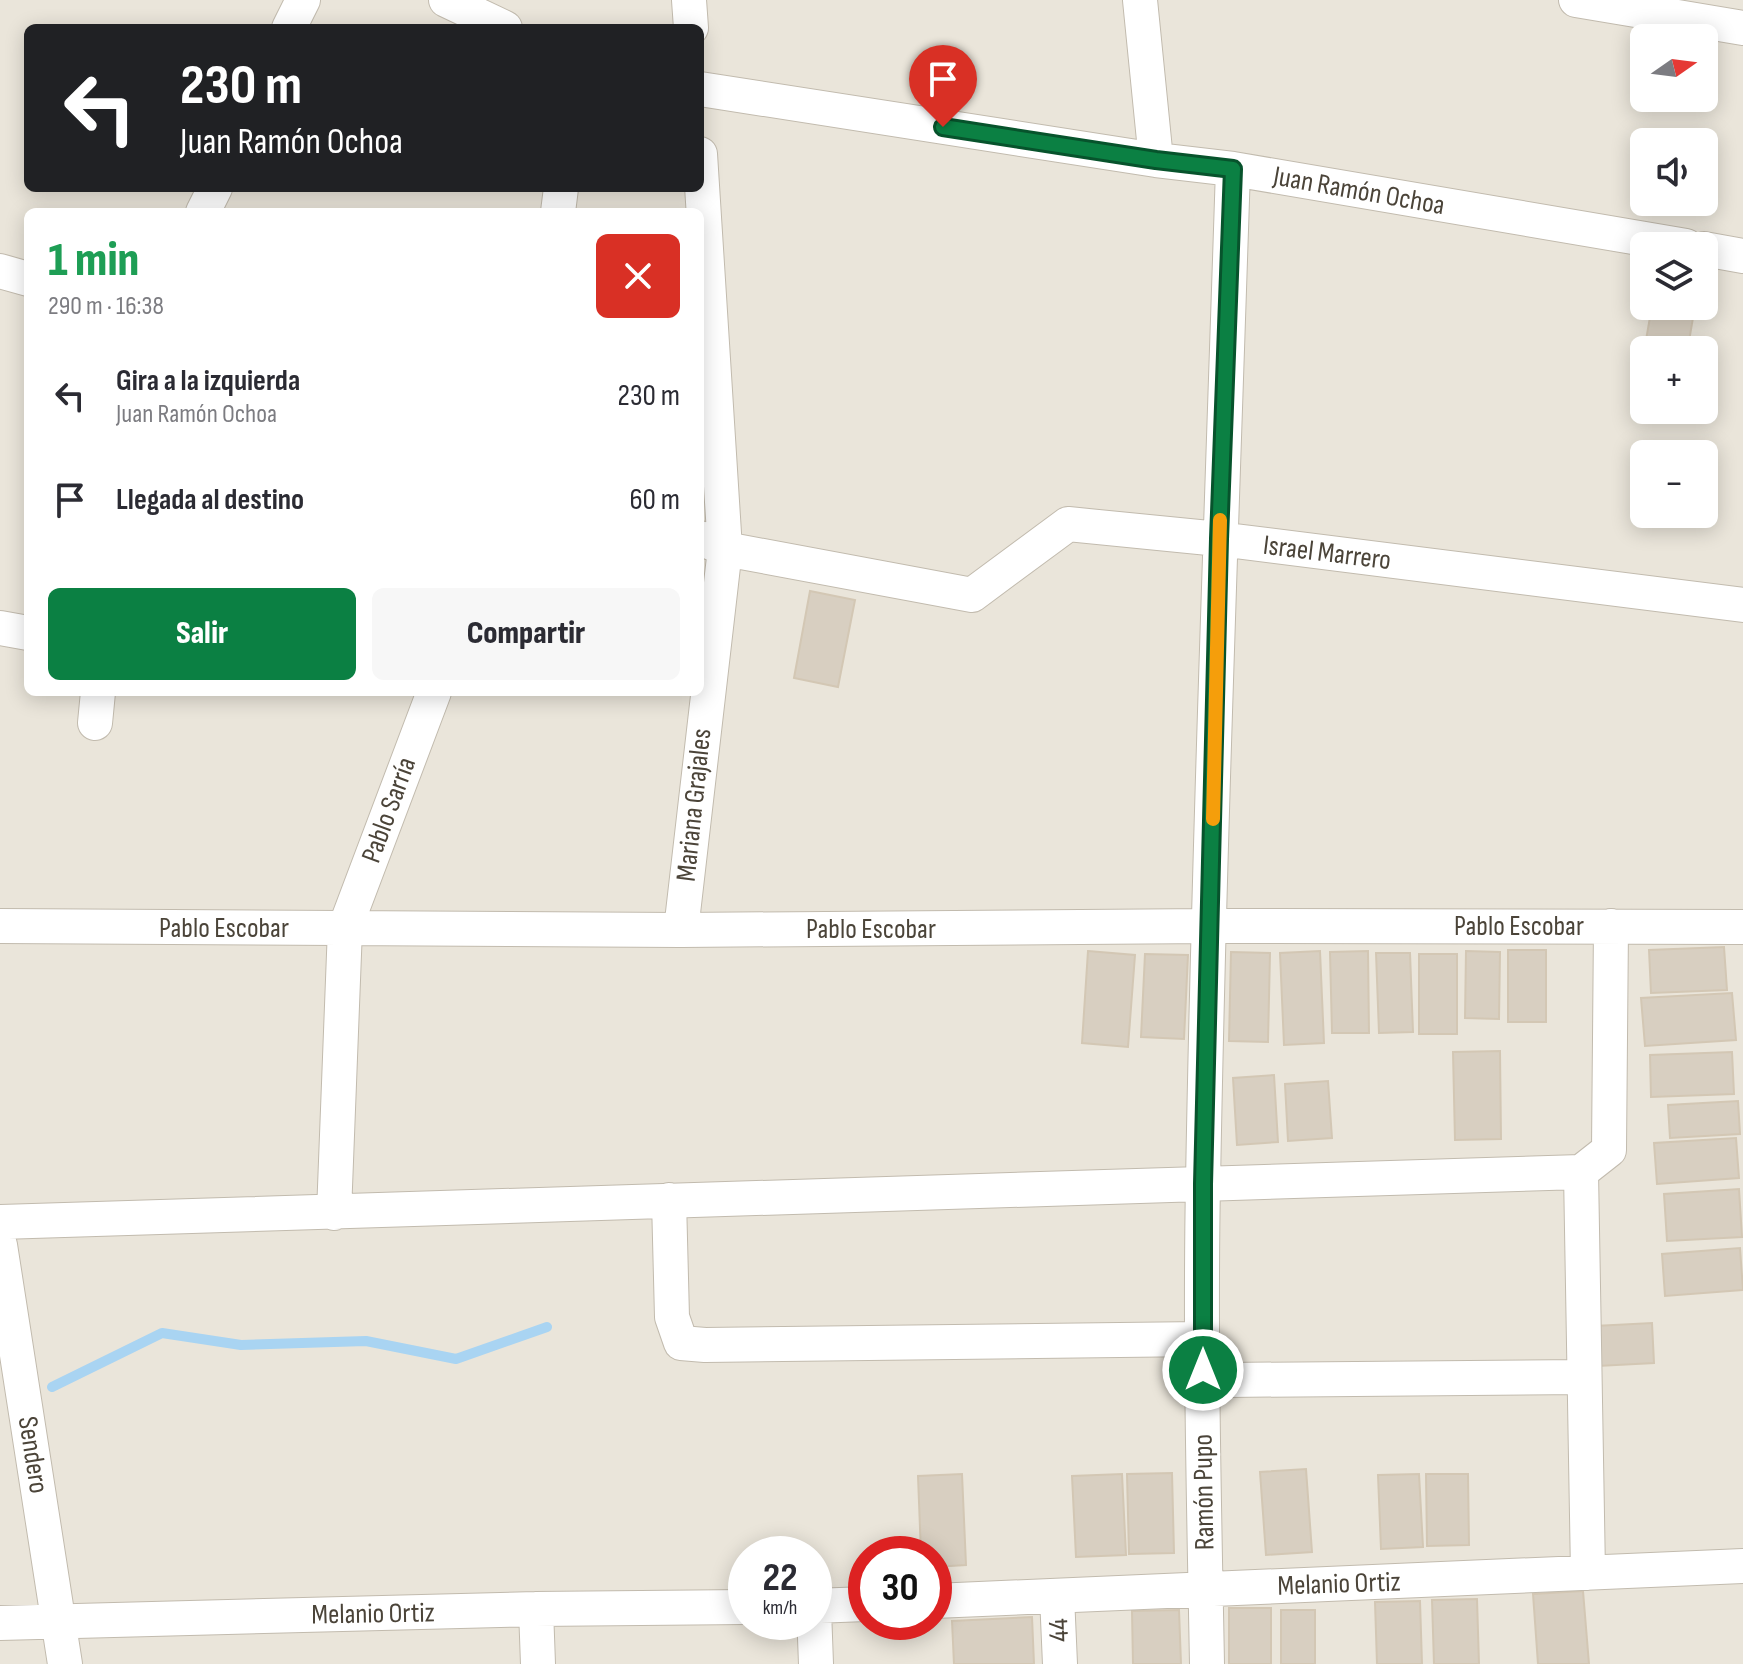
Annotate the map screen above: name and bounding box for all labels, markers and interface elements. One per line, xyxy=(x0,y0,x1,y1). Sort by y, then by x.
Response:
north arrow xyxy=(1630,24,1718,112)
map controls xyxy=(1630,24,1718,528)
pin xyxy=(909,45,977,127)
text: 230 m xyxy=(180,53,302,120)
icon: left xyxy=(48,56,152,160)
icon: arrive xyxy=(921,57,965,101)
text: Juan Ramón Ochoa xyxy=(180,121,403,164)
button: sound xyxy=(1630,128,1718,216)
street label: Juan Ramón Ochoa xyxy=(1270,160,1447,222)
text: 1 min xyxy=(48,232,139,289)
button: layers xyxy=(1630,232,1718,320)
button: close xyxy=(596,234,680,318)
text: 290 m · 16:38 xyxy=(48,291,164,322)
button: + xyxy=(1630,336,1718,424)
text: Gira a la izquierda xyxy=(116,363,300,399)
icon: left xyxy=(48,374,92,418)
text: 230 m xyxy=(618,378,680,414)
text: Juan Ramón Ochoa xyxy=(116,399,277,430)
button: − xyxy=(1630,440,1718,528)
icon: arrive xyxy=(48,478,92,522)
text: Llegada al destino xyxy=(116,482,304,518)
text: 60 m xyxy=(629,482,680,518)
street label: Israel Marrero xyxy=(1261,529,1393,577)
button: Salir xyxy=(48,588,356,680)
button: Compartir xyxy=(372,588,680,680)
street label: Mariana Grajales xyxy=(670,727,718,883)
street label: Pablo Sarría xyxy=(355,753,423,867)
street label: Pablo Escobar xyxy=(1454,910,1584,943)
street label: Pablo Escobar xyxy=(159,912,289,945)
street label: Pablo Escobar xyxy=(806,913,936,946)
position arrow xyxy=(1161,1328,1245,1412)
street label: Sendero xyxy=(11,1414,55,1496)
street label: Ramón Pupo xyxy=(1186,1434,1222,1550)
speed limit sign: 30 xyxy=(848,1536,952,1640)
text: 22 xyxy=(762,1554,798,1602)
street label: Melanio Ortiz xyxy=(1277,1565,1401,1603)
street label: Melanio Ortiz xyxy=(311,1596,435,1632)
text: km/h xyxy=(763,1596,797,1620)
street label: 44 xyxy=(1042,1617,1076,1642)

